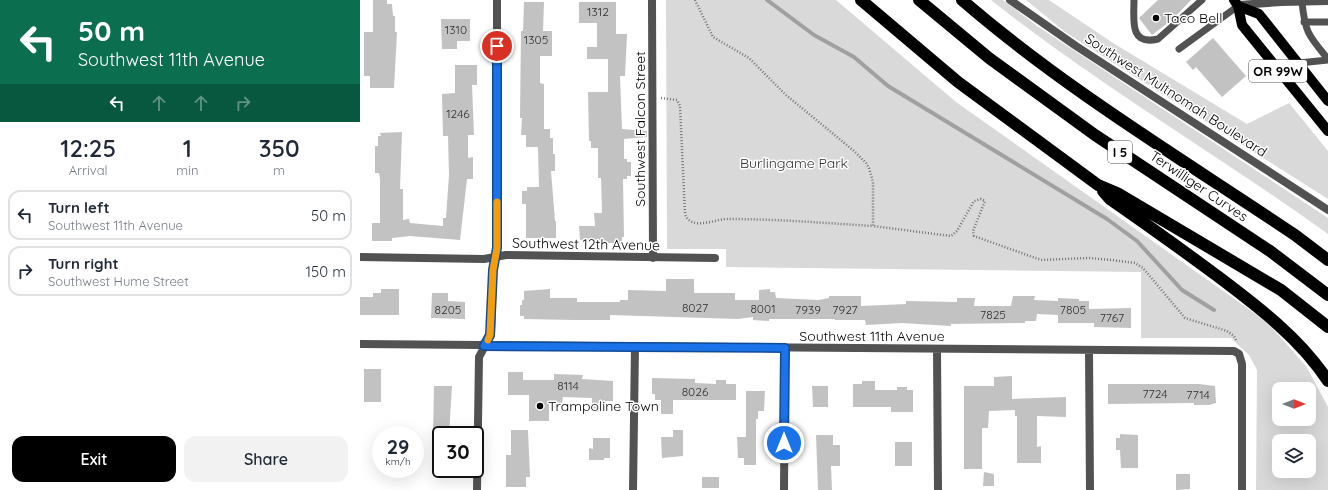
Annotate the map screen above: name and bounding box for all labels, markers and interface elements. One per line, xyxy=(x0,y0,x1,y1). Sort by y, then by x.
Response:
house number: 1312 xyxy=(587,4,609,19)
place label: Taco Bell xyxy=(1164,9,1223,27)
text: 50 m xyxy=(78,13,145,48)
marker: Taco Bell xyxy=(1151,13,1161,23)
icon: left xyxy=(12,16,64,68)
house number: 1310 xyxy=(445,22,467,37)
pin xyxy=(480,29,514,63)
street label: Southwest Multnomah Boulevard xyxy=(1082,29,1270,161)
house number: 1305 xyxy=(524,32,548,47)
icon: arrive xyxy=(486,35,508,57)
text: Southwest 11th Avenue xyxy=(78,48,265,71)
street label: Southwest Falcon Street xyxy=(631,51,649,207)
road number: OR 99W xyxy=(1249,60,1307,82)
icon: left xyxy=(106,92,128,114)
icon: ahead xyxy=(148,92,170,114)
icon: ahead xyxy=(190,92,212,114)
icon: right xyxy=(232,92,254,114)
house number: 1246 xyxy=(446,106,470,121)
text: 12:25 xyxy=(60,133,116,163)
text: 1 xyxy=(183,133,192,163)
text: 350 xyxy=(259,133,300,163)
road number: I 5 xyxy=(1108,141,1132,163)
street label: Terwilliger Curves xyxy=(1147,147,1251,225)
park label: Burlingame Park xyxy=(740,154,848,172)
text: Arrival xyxy=(69,162,108,178)
text: min xyxy=(176,162,198,178)
text: m xyxy=(273,162,285,178)
text: Turn left xyxy=(48,198,110,217)
icon: left xyxy=(14,204,36,226)
text: 50 m xyxy=(311,206,346,225)
text: Southwest 11th Avenue xyxy=(48,217,183,233)
street label: Southwest 12th Avenue xyxy=(512,234,660,254)
text: Turn right xyxy=(48,254,119,273)
icon: right xyxy=(14,260,36,282)
text: 150 m xyxy=(306,262,346,281)
text: Southwest Hume Street xyxy=(48,273,189,289)
house number: 8027 xyxy=(682,300,708,315)
house number: 8001 xyxy=(750,301,776,316)
house number: 8205 xyxy=(435,302,461,317)
house number: 7939 xyxy=(795,302,821,317)
house number: 7927 xyxy=(832,302,858,317)
house number: 7805 xyxy=(1060,302,1086,317)
house number: 7825 xyxy=(980,307,1006,322)
house number: 7767 xyxy=(1100,310,1124,325)
street label: Southwest 11th Avenue xyxy=(799,327,945,345)
house number: 8114 xyxy=(557,378,579,393)
north arrow xyxy=(1272,382,1316,426)
map controls xyxy=(1272,382,1316,478)
house number: 8026 xyxy=(682,384,709,399)
house number: 7724 xyxy=(1142,386,1168,401)
house number: 7714 xyxy=(1186,387,1210,402)
place label: Trampoline Town xyxy=(548,397,659,415)
marker: Trampoline Town xyxy=(535,401,545,411)
position arrow xyxy=(763,422,805,464)
speed limit sign: 30 xyxy=(432,426,484,478)
text: 29 xyxy=(387,434,409,459)
button: layers xyxy=(1272,434,1316,478)
button: Exit xyxy=(12,436,176,482)
button: Share xyxy=(184,436,348,482)
text: km/h xyxy=(385,455,411,468)

